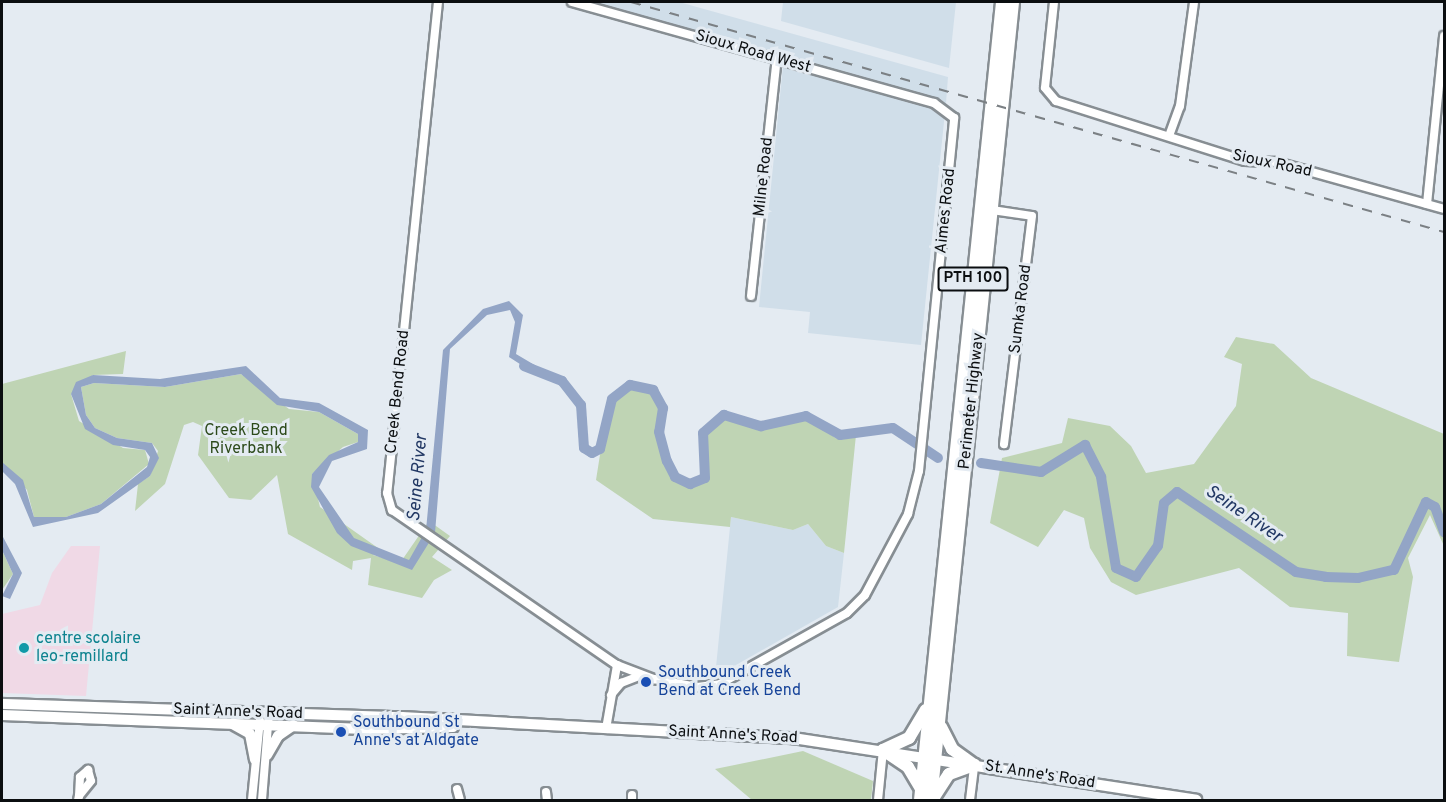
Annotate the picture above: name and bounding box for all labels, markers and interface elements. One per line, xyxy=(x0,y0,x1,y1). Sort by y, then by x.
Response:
street label: Sioux Road West xyxy=(693,26,813,78)
street label: Milne Road xyxy=(750,136,778,218)
street label: Sioux Road xyxy=(1231,146,1313,182)
street label: Aimes Road xyxy=(932,167,960,255)
street label: Sumka Road xyxy=(1006,263,1036,355)
road number: PTH 100 xyxy=(937,267,1009,291)
street label: Creek Bend Road xyxy=(382,329,414,455)
street label: Perimeter Highway xyxy=(955,332,989,470)
park label: Creek Bend Riverbank xyxy=(204,421,288,459)
water label: Seine River xyxy=(404,433,434,523)
water label: Seine River xyxy=(1201,481,1285,549)
place label: centre scolaire leo-remillard xyxy=(36,629,141,667)
marker: centre scolaire leo-remillard xyxy=(17,641,31,655)
place label: Southbound Creek Bend at Creek Bend xyxy=(658,663,801,701)
marker: Southbound Creek Bend at Creek Bend xyxy=(639,675,653,689)
street label: Saint Anne's Road xyxy=(173,700,303,724)
place label: Southbound St Anne's at Aldgate xyxy=(353,713,479,751)
street label: Saint Anne's Road xyxy=(667,722,799,748)
marker: Southbound St Anne's at Aldgate xyxy=(334,725,348,739)
street label: St. Anne's Road xyxy=(983,757,1097,793)

